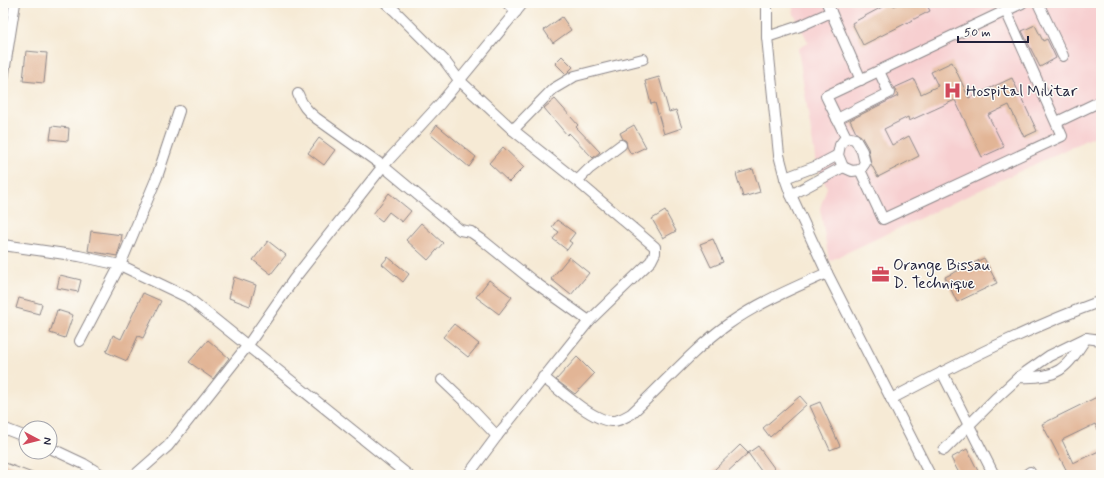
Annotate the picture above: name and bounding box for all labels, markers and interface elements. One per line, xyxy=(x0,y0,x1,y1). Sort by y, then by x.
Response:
scale bar xyxy=(958,18,1028,44)
text: 50 m xyxy=(964,25,991,41)
hospital icon: Hospital Militar xyxy=(943,81,963,101)
place label: Hospital Militar xyxy=(966,81,1078,102)
place label: Orange Bissau D. Technique xyxy=(893,255,990,294)
office icon: Orange Bissau D. Technique xyxy=(870,264,890,284)
north arrow xyxy=(18,420,58,460)
text: N xyxy=(40,437,54,446)

